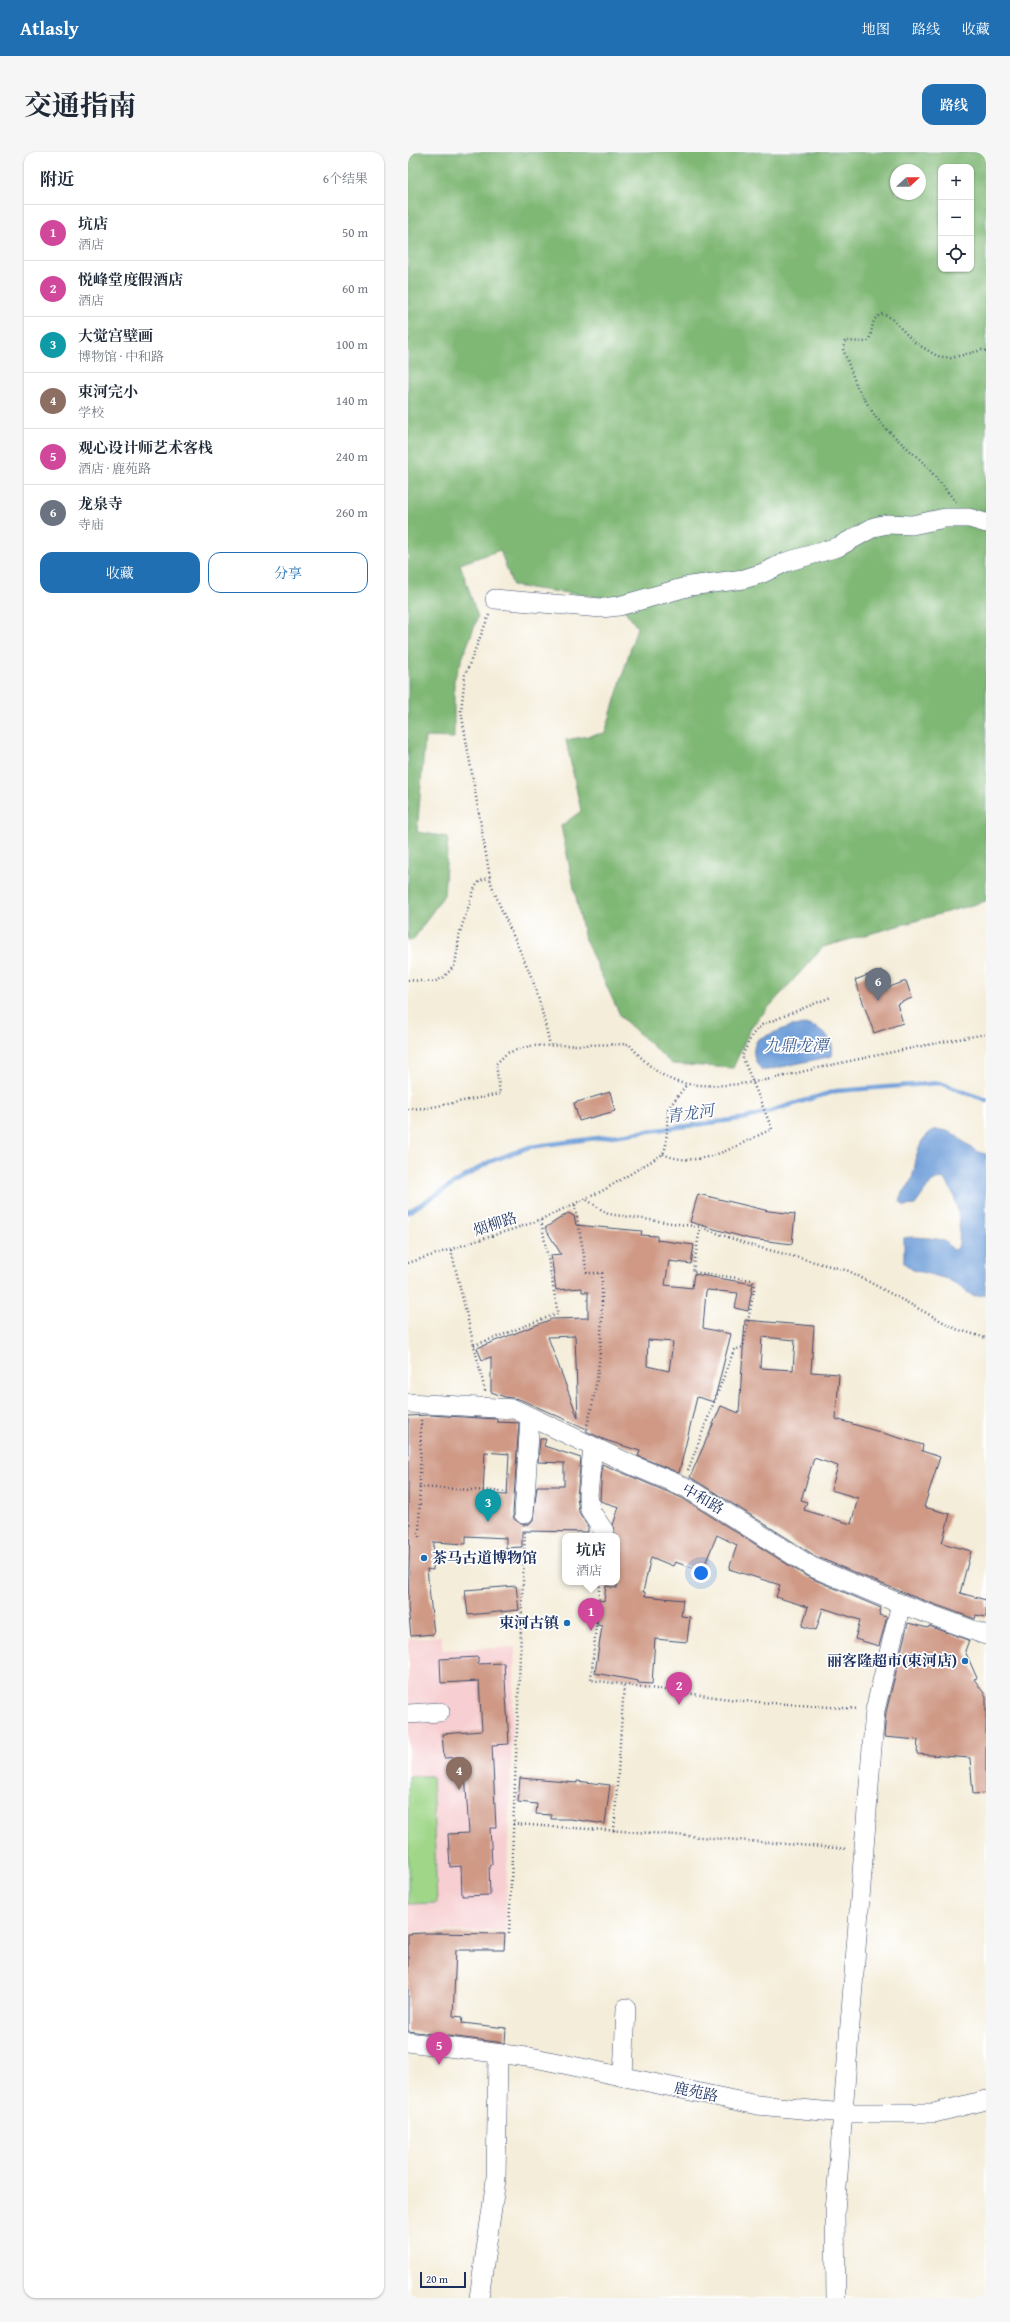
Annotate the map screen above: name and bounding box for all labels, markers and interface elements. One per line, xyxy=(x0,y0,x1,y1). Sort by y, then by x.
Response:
text: Atlasly xyxy=(20,14,79,42)
text: 地图 xyxy=(862,19,890,39)
text: 路线 xyxy=(912,19,940,39)
text: 收藏 xyxy=(962,19,990,39)
text: 交通指南 xyxy=(24,84,136,125)
button: 路线 xyxy=(922,84,986,125)
north arrow xyxy=(890,164,926,200)
map controls xyxy=(938,164,974,272)
button: + xyxy=(938,164,974,200)
text: 附近 xyxy=(40,166,74,191)
text: 6个结果 xyxy=(323,169,368,188)
button: − xyxy=(938,200,974,236)
text: 坑店 xyxy=(78,213,108,234)
text: 1 xyxy=(50,223,56,242)
text: 50 m xyxy=(342,223,368,242)
text: 酒店 xyxy=(78,235,104,254)
button: locate xyxy=(938,236,974,272)
text: 悦峰堂度假酒店 xyxy=(78,269,183,290)
text: 2 xyxy=(50,279,56,298)
text: 60 m xyxy=(342,279,368,298)
text: 酒店 xyxy=(78,291,104,310)
text: 大觉宫壁画 xyxy=(78,325,153,346)
text: 3 xyxy=(50,335,56,354)
text: 100 m xyxy=(336,335,368,354)
text: 博物馆 · 中和路 xyxy=(78,347,164,366)
text: 束河完小 xyxy=(78,381,138,402)
text: 4 xyxy=(50,391,56,410)
text: 140 m xyxy=(336,391,368,410)
text: 学校 xyxy=(78,403,104,422)
text: 观心设计师艺术客栈 xyxy=(78,437,213,458)
text: 5 xyxy=(50,447,56,466)
text: 240 m xyxy=(336,447,368,466)
text: 酒店 · 鹿苑路 xyxy=(78,459,151,478)
text: 龙泉寺 xyxy=(78,493,123,514)
text: 6 xyxy=(50,503,56,522)
text: 260 m xyxy=(336,503,368,522)
text: 寺庙 xyxy=(78,515,104,534)
button: 收藏 xyxy=(40,552,200,593)
button: 分享 xyxy=(208,552,368,593)
pin: 6 xyxy=(865,968,891,1001)
water label: 九鼎龙潭 xyxy=(764,1033,831,1057)
water label: 青龙河 xyxy=(665,1097,718,1128)
street label: 烟柳路 xyxy=(470,1207,519,1240)
street label: 中和路 xyxy=(679,1478,728,1519)
pin: 3 xyxy=(475,1489,501,1522)
popup xyxy=(562,1533,620,1585)
text: 坑店 xyxy=(576,1539,606,1560)
place label: 茶马古道博物馆 xyxy=(432,1547,537,1568)
marker: 茶马古道博物馆 xyxy=(419,1553,429,1563)
text: 酒店 xyxy=(576,1561,602,1580)
your location xyxy=(691,1563,711,1583)
pin: 1 xyxy=(578,1598,604,1631)
place label: 束河古镇 xyxy=(499,1612,559,1633)
marker: 束河古镇 xyxy=(562,1618,572,1628)
place label: 丽客隆超市(束河店) xyxy=(827,1650,957,1671)
marker: 丽客隆超市(束河店) xyxy=(960,1656,970,1666)
pin: 2 xyxy=(666,1672,692,1705)
pin: 4 xyxy=(446,1757,472,1790)
pin: 5 xyxy=(426,2032,452,2065)
street label: 鹿苑路 xyxy=(672,2077,720,2106)
scale bar xyxy=(420,2270,466,2289)
text: 20 m xyxy=(426,2271,448,2287)

